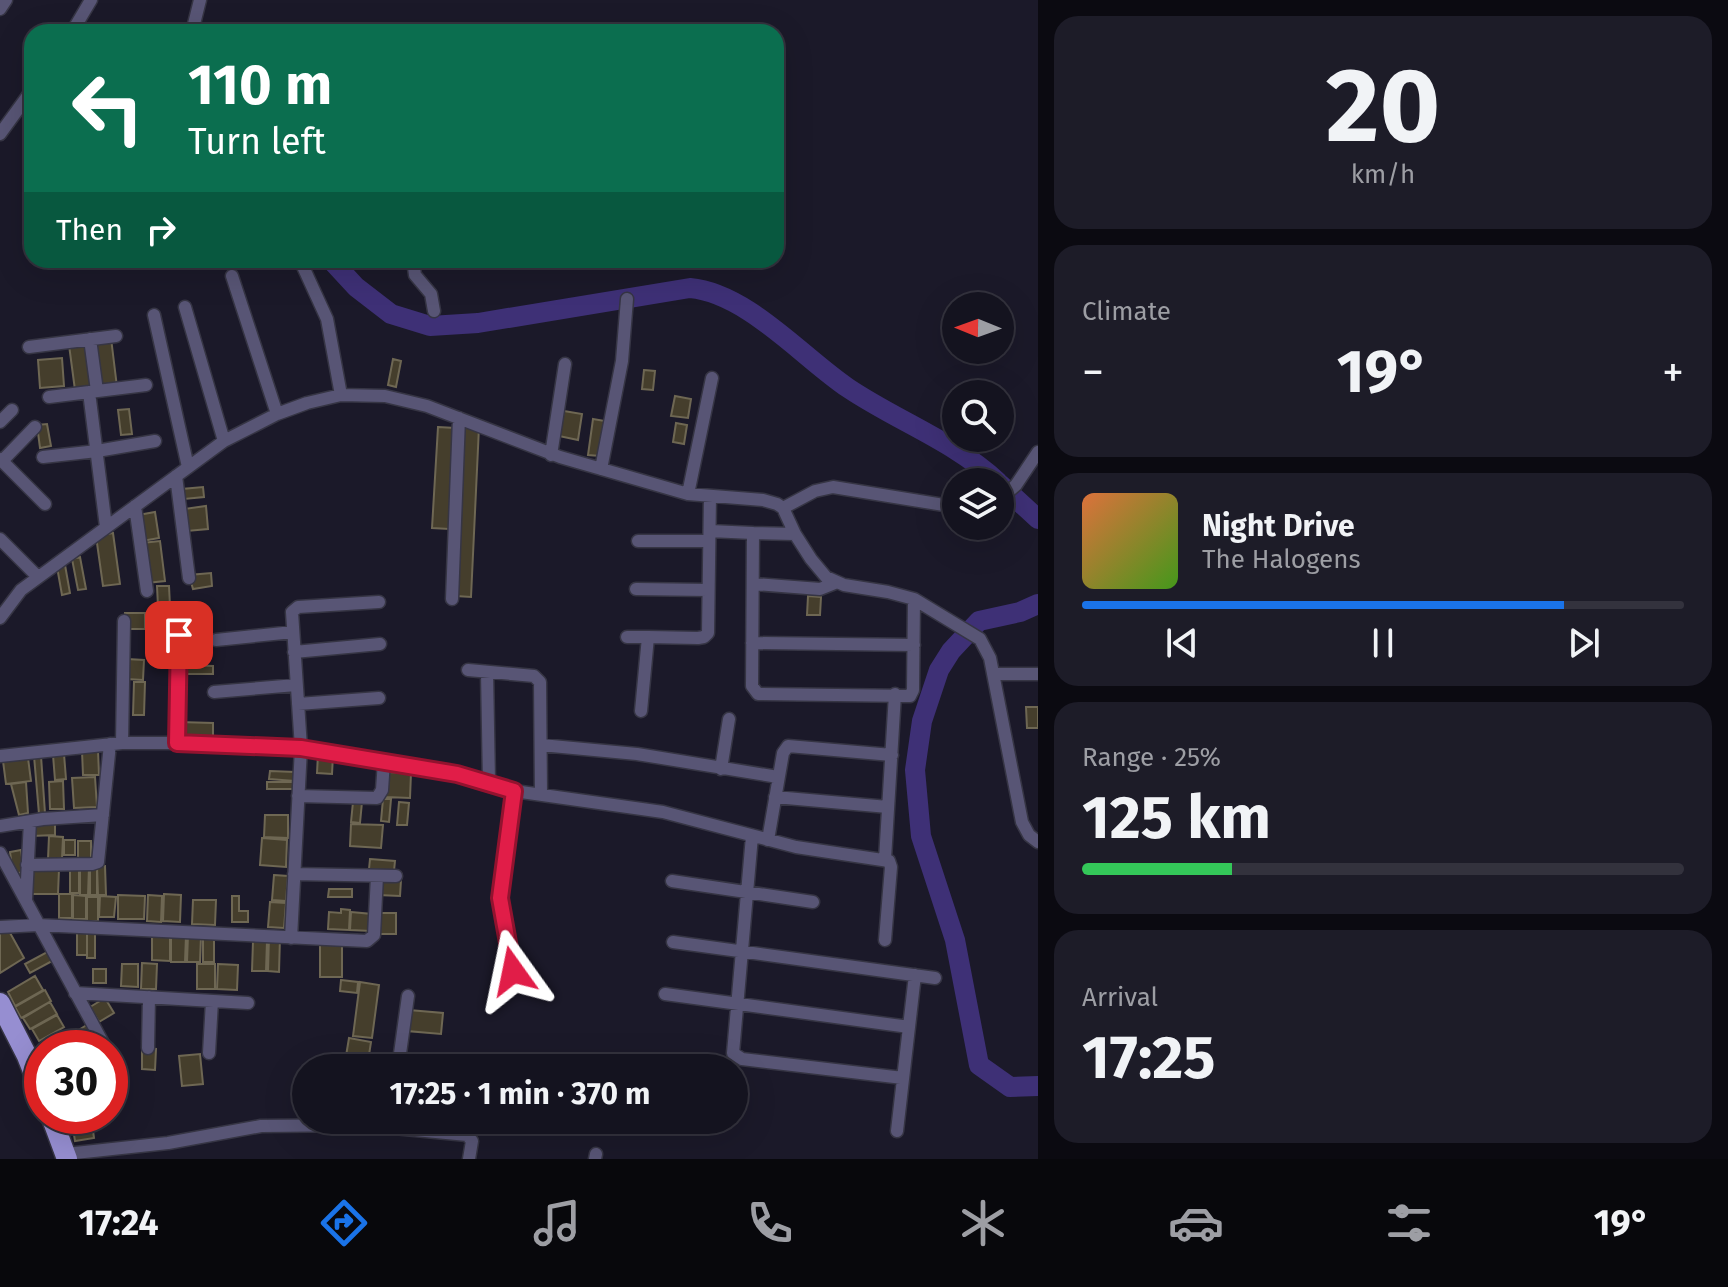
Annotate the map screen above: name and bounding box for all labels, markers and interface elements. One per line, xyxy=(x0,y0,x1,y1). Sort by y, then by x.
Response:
text: 20 xyxy=(1326,44,1440,169)
text: 110 m xyxy=(188,52,332,119)
icon: left xyxy=(56,56,160,160)
text: Turn left xyxy=(188,120,326,164)
text: km/h xyxy=(1351,159,1415,190)
icon: right xyxy=(139,208,183,252)
text: Then xyxy=(56,212,123,248)
north arrow xyxy=(942,292,1014,364)
map controls xyxy=(942,292,1014,540)
text: Climate xyxy=(1082,296,1171,327)
text: 19° xyxy=(1337,336,1429,408)
text: − xyxy=(1082,346,1104,399)
text: + xyxy=(1662,346,1684,399)
button: search xyxy=(942,380,1014,452)
button: layers xyxy=(942,468,1014,540)
text: Night Drive xyxy=(1202,508,1355,544)
text: The Halogens xyxy=(1202,544,1361,575)
pin xyxy=(145,601,213,669)
icon: arrive xyxy=(157,613,201,657)
icon: previous xyxy=(1160,621,1204,665)
icon: pause xyxy=(1361,621,1405,665)
icon: next xyxy=(1562,621,1606,665)
text: Range · 25% xyxy=(1082,742,1221,773)
text: 125 km xyxy=(1082,782,1271,854)
position arrow xyxy=(471,929,555,1013)
text: Arrival xyxy=(1082,982,1158,1013)
text: 17:25 xyxy=(1082,1022,1216,1094)
speed limit sign: 30 xyxy=(24,1030,128,1134)
text: 17:25 · 1 min · 370 m xyxy=(390,1076,650,1112)
icon: directions xyxy=(316,1195,372,1251)
icon: music xyxy=(529,1195,585,1251)
icon: phone xyxy=(742,1195,798,1251)
icon: climate xyxy=(955,1195,1011,1251)
icon: car xyxy=(1168,1195,1224,1251)
icon: filters xyxy=(1381,1195,1437,1251)
text: 17:24 xyxy=(79,1201,159,1245)
text: 19° xyxy=(1594,1201,1649,1245)

